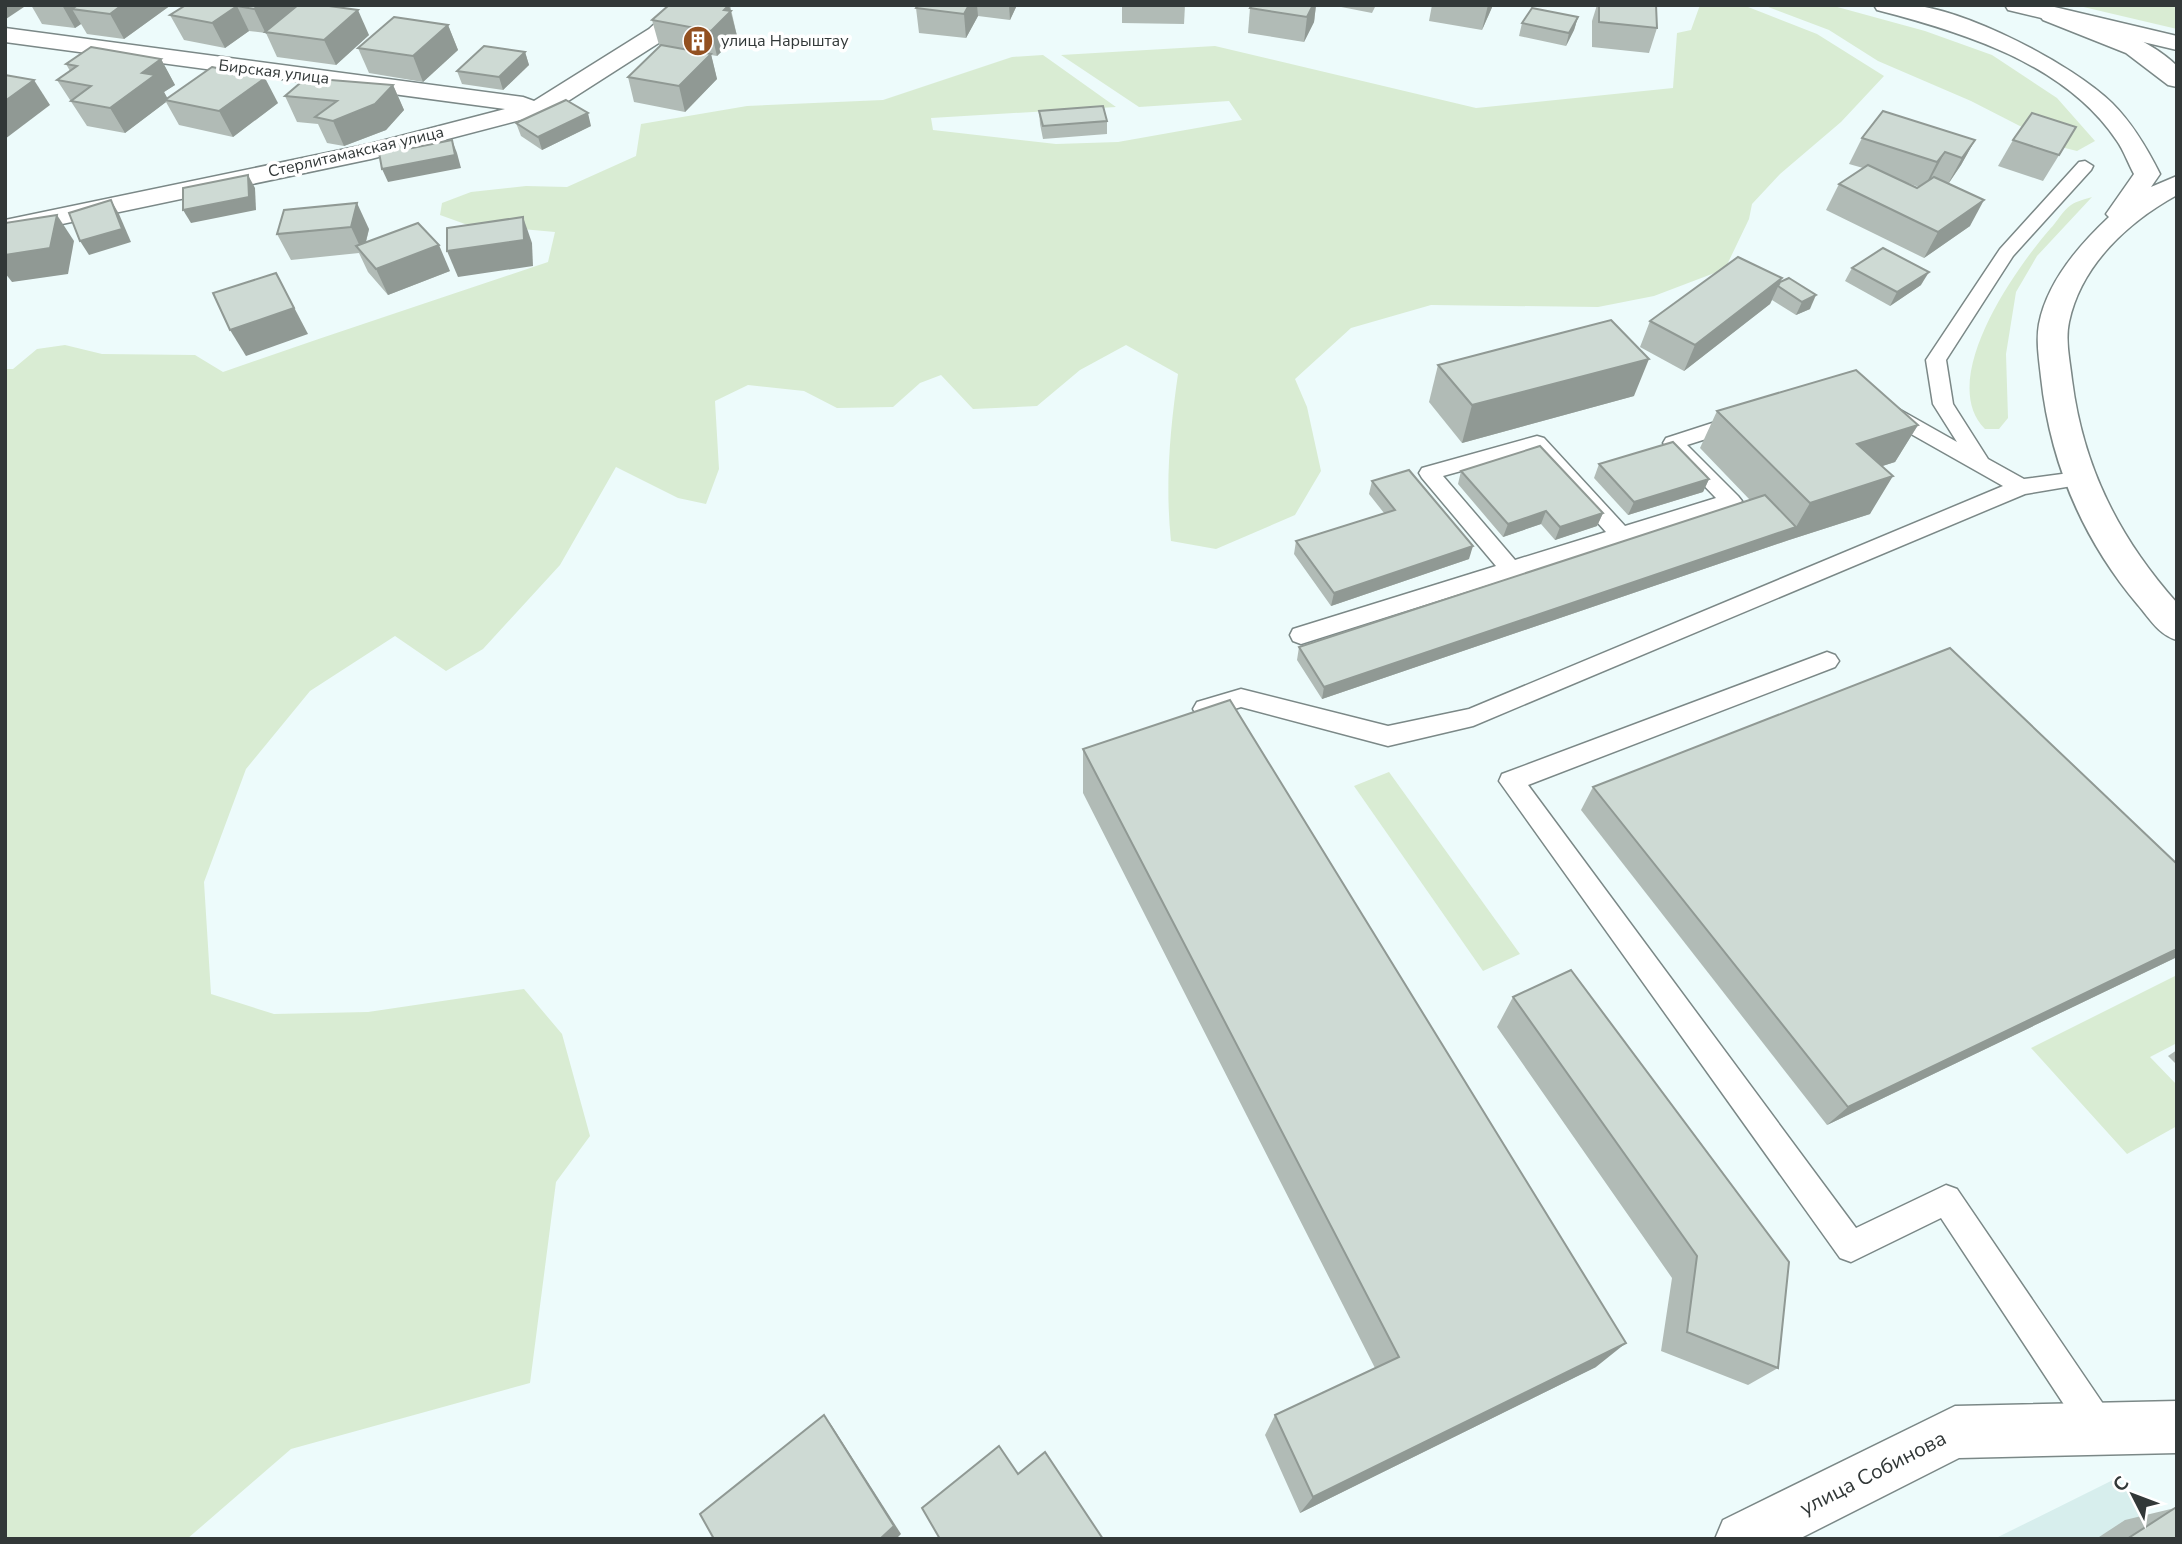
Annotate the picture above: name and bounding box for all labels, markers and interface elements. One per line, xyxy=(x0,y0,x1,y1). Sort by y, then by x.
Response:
building icon: улица Нарыштау xyxy=(681,24,715,58)
place label: улица Нарыштау xyxy=(721,30,849,52)
street label: Бирская улица xyxy=(217,54,331,90)
street label: Стерлитамакская улица xyxy=(266,121,446,183)
street label: улица Собинова xyxy=(1795,1424,1951,1522)
north arrow xyxy=(2098,1460,2168,1530)
text: С xyxy=(2107,1471,2135,1498)

